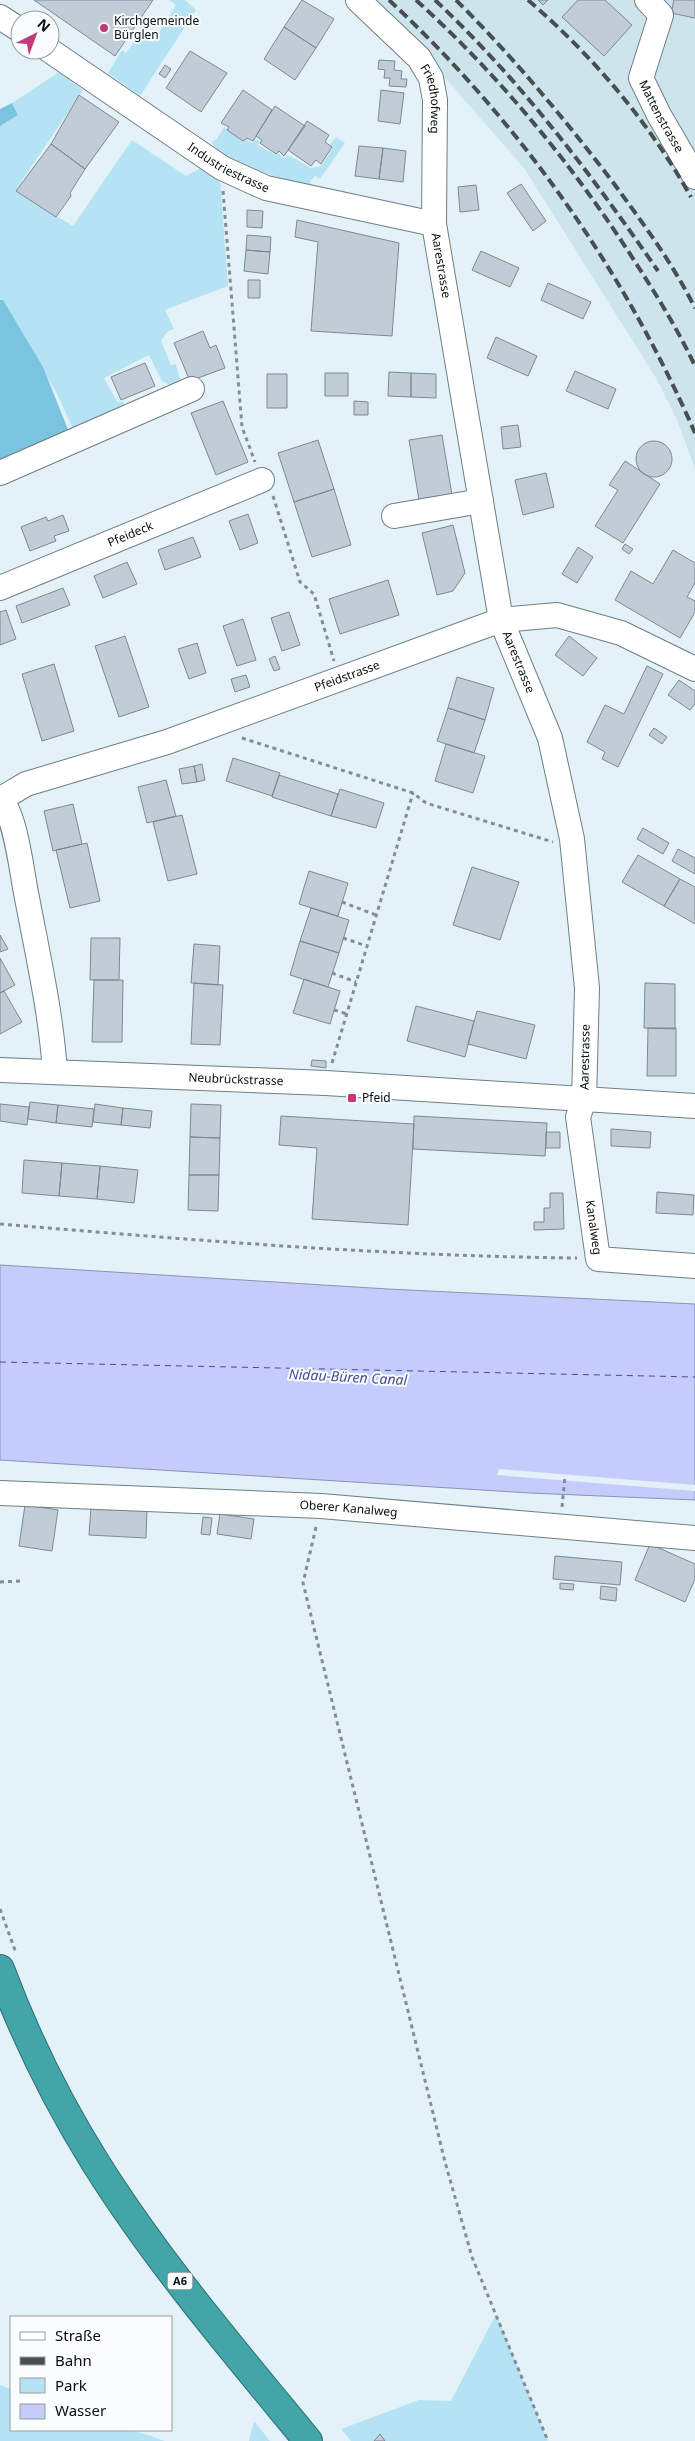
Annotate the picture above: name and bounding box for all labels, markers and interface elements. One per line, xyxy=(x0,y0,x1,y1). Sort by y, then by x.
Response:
north arrow xyxy=(10,10,60,60)
place label: Kirchgemeinde Bürglen xyxy=(114,12,199,43)
text: N xyxy=(33,14,55,36)
marker: Kirchgemeinde Bürglen xyxy=(98,22,110,34)
street label: Friedhofweg xyxy=(416,61,444,134)
street label: Mattenstrasse xyxy=(635,77,688,156)
street label: Industriestrasse xyxy=(184,138,272,197)
street label: Aarestrasse xyxy=(428,232,455,300)
street label: Pfeideck xyxy=(105,517,156,551)
street label: Aarestrasse xyxy=(498,628,539,696)
street label: Pfeidstrasse xyxy=(312,656,382,695)
street label: Aarestrasse xyxy=(575,1024,594,1090)
street label: Neubrückstrasse xyxy=(188,1069,284,1089)
place label: Pfeid xyxy=(362,1089,391,1106)
marker: Pfeid xyxy=(346,1092,358,1104)
street label: Kanalweg xyxy=(582,1199,606,1256)
water label: Nidau-Büren Canal xyxy=(288,1364,408,1389)
street label: Oberer Kanalweg xyxy=(299,1496,398,1521)
road number: A6 xyxy=(168,2272,192,2290)
legend xyxy=(10,2316,172,2431)
text: Straße xyxy=(55,2325,101,2345)
text: Bahn xyxy=(55,2350,92,2370)
text: Park xyxy=(55,2375,87,2395)
text: Wasser xyxy=(55,2400,106,2420)

